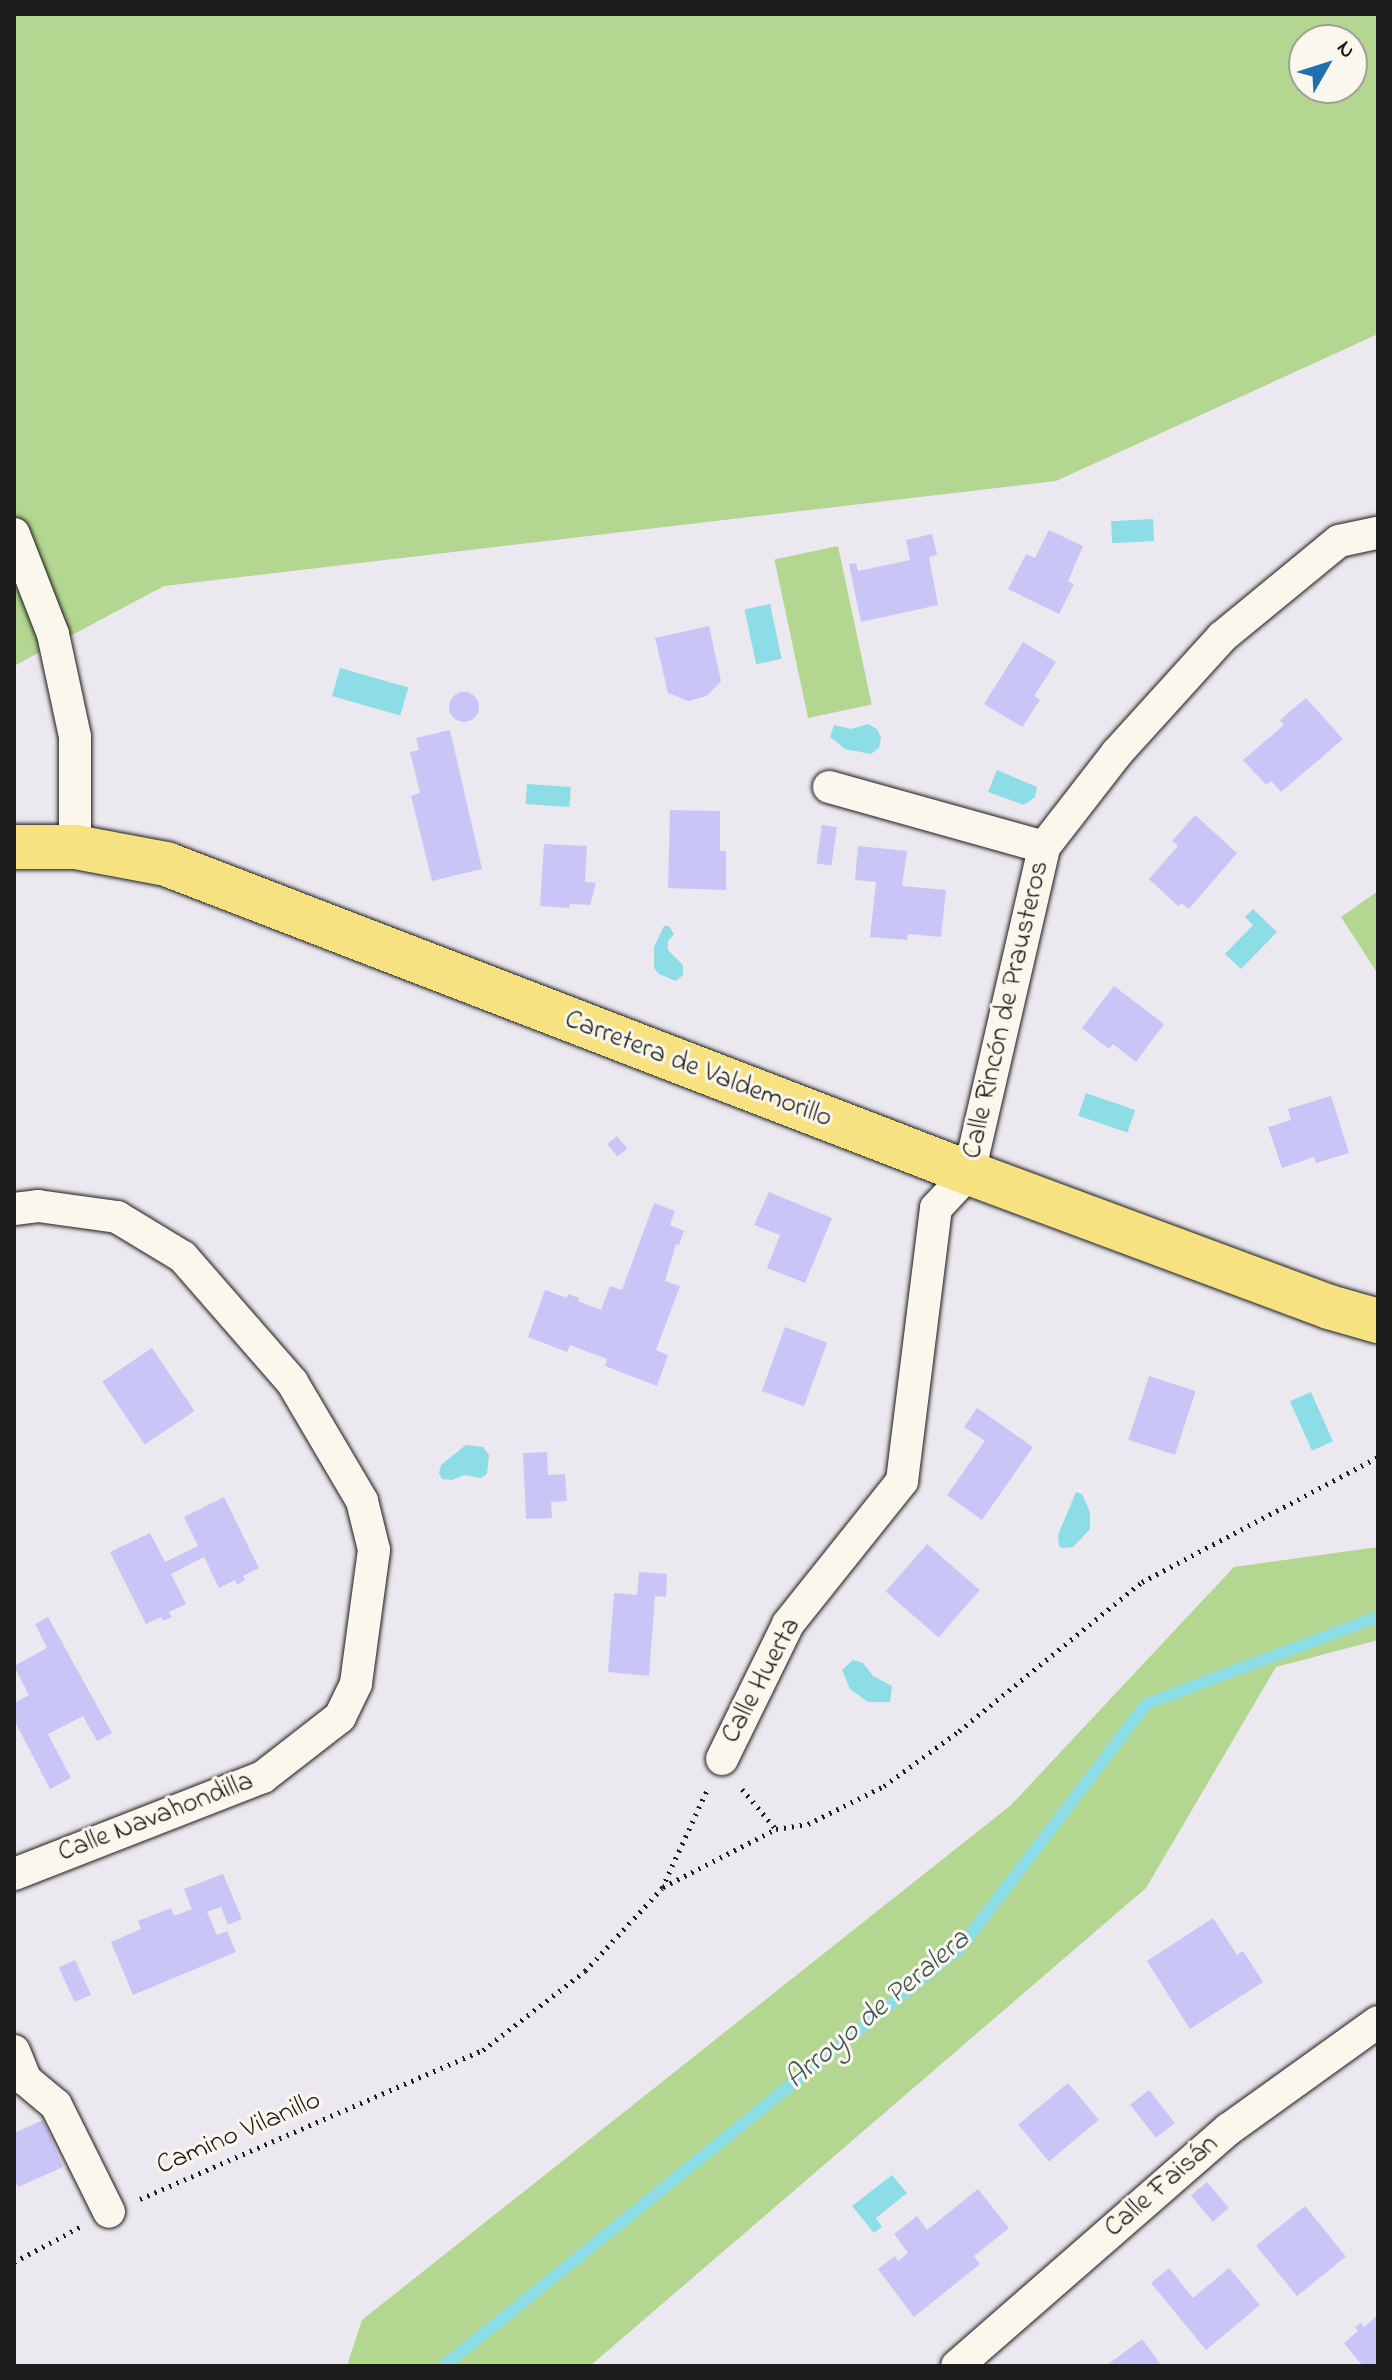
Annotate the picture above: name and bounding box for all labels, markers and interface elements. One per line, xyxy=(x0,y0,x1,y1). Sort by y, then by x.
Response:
north arrow xyxy=(1288,24,1368,104)
text: N xyxy=(1328,34,1362,66)
street label: Calle Rincón de Prausteros xyxy=(956,858,1058,1162)
street label: Carretera de Valdemorillo xyxy=(560,1003,836,1137)
street label: Calle Huerta xyxy=(715,1612,809,1750)
street label: Calle Navahondilla xyxy=(54,1765,258,1871)
water label: Arroyo de Peralera xyxy=(778,1922,978,2098)
street label: Camino Vilanillo xyxy=(152,2084,326,2184)
street label: Calle Faisán xyxy=(1098,2128,1226,2246)

